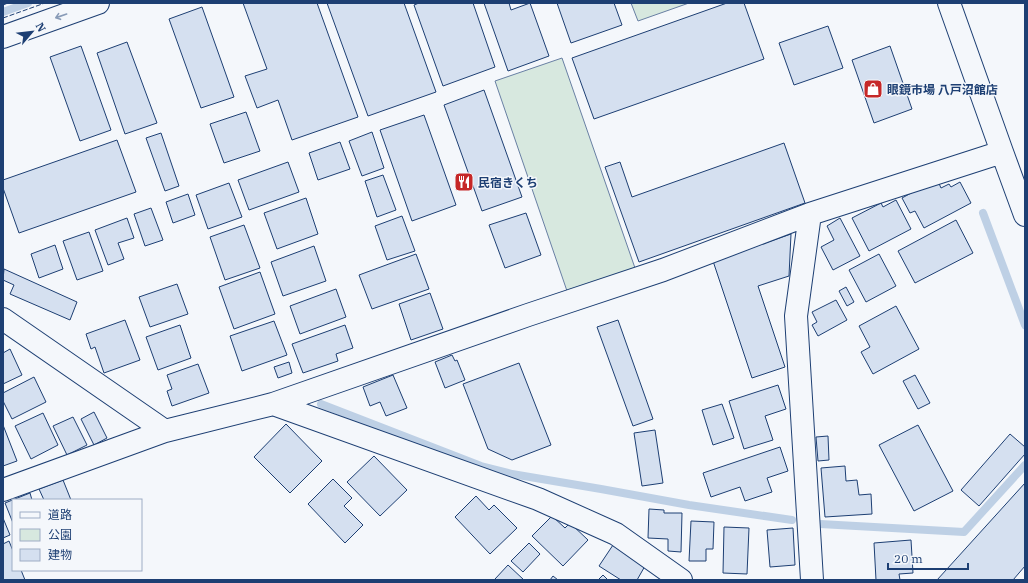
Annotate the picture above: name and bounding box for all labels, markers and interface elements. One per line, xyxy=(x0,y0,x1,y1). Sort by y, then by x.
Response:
north arrow xyxy=(12,12,52,52)
one-way arrow xyxy=(55,13,68,20)
text: N xyxy=(33,20,49,35)
shop icon: 眼鏡市場 八戸沼館店 xyxy=(862,78,884,100)
place label: 眼鏡市場 八戸沼館店 xyxy=(887,82,998,97)
restaurant icon: 民宿きくち xyxy=(453,171,475,193)
place label: 民宿きくち xyxy=(478,175,538,190)
legend xyxy=(12,499,142,571)
text: 道路 xyxy=(48,507,72,522)
text: 公園 xyxy=(48,527,72,542)
scale bar xyxy=(888,545,968,571)
text: 建物 xyxy=(48,547,72,562)
text: 20 m xyxy=(894,551,923,566)

